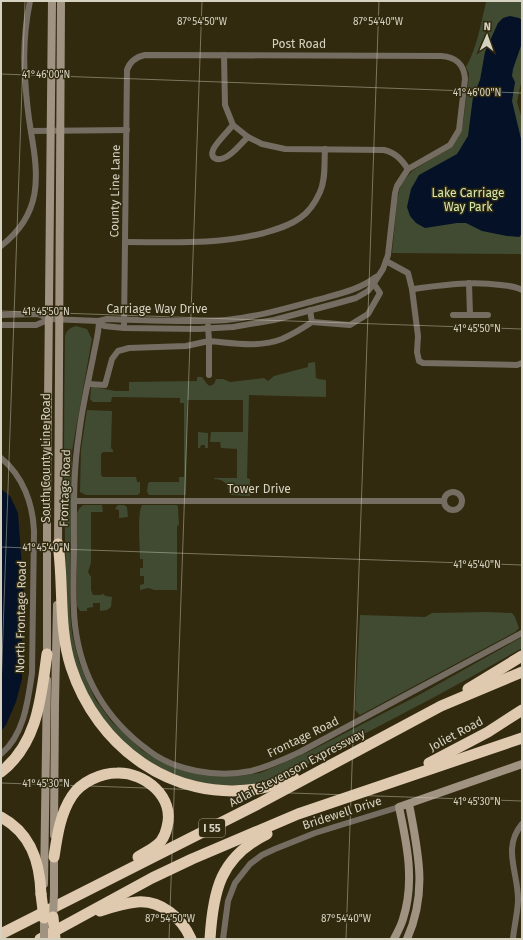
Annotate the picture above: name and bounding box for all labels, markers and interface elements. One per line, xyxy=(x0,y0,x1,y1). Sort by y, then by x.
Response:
text: 87°54'50"W xyxy=(177,16,228,28)
text: 87°54'40"W xyxy=(353,16,404,28)
north arrow xyxy=(467,16,507,56)
text: N xyxy=(483,20,491,33)
street label: Post Road xyxy=(272,37,326,51)
text: 41°46'00"N xyxy=(22,69,70,81)
text: 41°46'00"N xyxy=(453,87,501,99)
street label: County Line Lane xyxy=(107,144,123,238)
park label: Lake Carriage Way Park xyxy=(432,186,504,214)
street label: Carriage Way Drive xyxy=(106,302,208,316)
text: 41°45'50"N xyxy=(22,306,70,318)
text: 41°45'50"N xyxy=(453,323,501,335)
street label: South County Line Road xyxy=(39,393,53,523)
street label: Frontage Road xyxy=(57,449,73,527)
street label: Tower Drive xyxy=(227,482,291,496)
text: 41°45'40"N xyxy=(22,542,70,554)
text: 41°45'40"N xyxy=(453,559,501,571)
street label: North Frontage Road xyxy=(13,561,29,673)
street label: Frontage Road xyxy=(265,714,341,760)
street label: Joliet Road xyxy=(427,714,485,754)
street label: Adlai Stevenson Expressway xyxy=(227,726,367,810)
text: 41°45'30"N xyxy=(22,778,70,790)
street label: Bridewell Drive xyxy=(301,794,383,832)
text: 41°45'30"N xyxy=(453,796,501,808)
road number: I 55 xyxy=(199,819,225,837)
text: 87°54'50"W xyxy=(145,913,196,925)
text: 87°54'40"W xyxy=(321,913,372,925)

